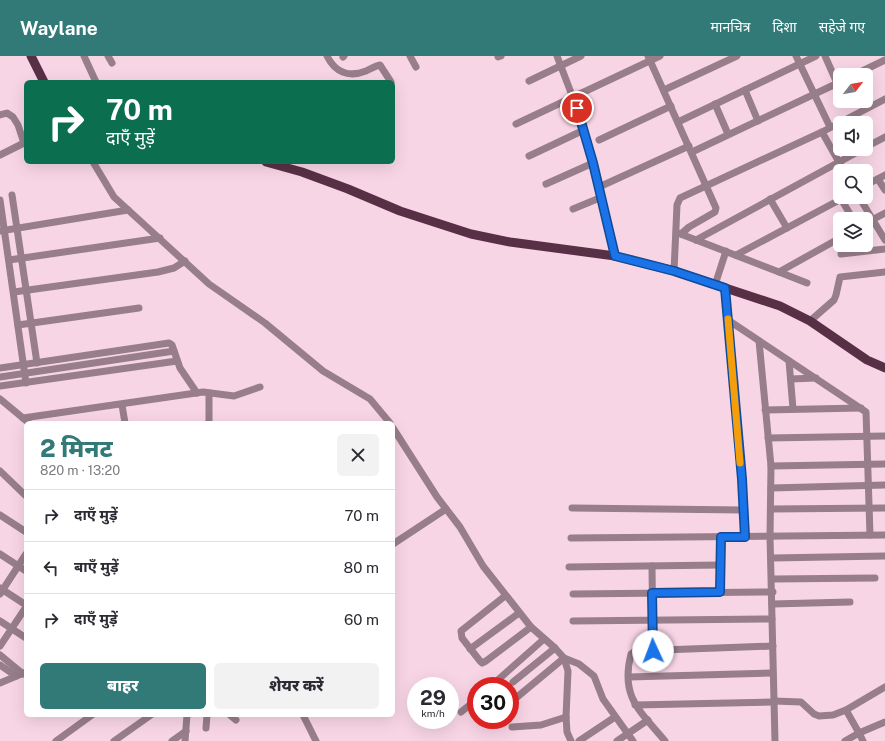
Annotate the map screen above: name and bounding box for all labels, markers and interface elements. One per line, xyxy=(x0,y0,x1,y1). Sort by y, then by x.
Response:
text: Waylane xyxy=(20,17,98,39)
text: मानचित्र xyxy=(710,19,750,35)
text: दिशा xyxy=(772,19,797,35)
text: सहेजे गए xyxy=(819,19,865,35)
north arrow xyxy=(833,68,873,108)
map controls xyxy=(833,68,873,252)
pin xyxy=(560,91,594,125)
text: 70 m xyxy=(106,93,173,126)
icon: right xyxy=(40,96,92,148)
icon: arrive xyxy=(566,97,588,119)
button: sound xyxy=(833,116,873,156)
text: दाएँ मुड़ें xyxy=(106,127,155,148)
button: search xyxy=(833,164,873,204)
button: layers xyxy=(833,212,873,252)
text: 2 मिनट xyxy=(40,434,113,462)
button: close xyxy=(337,434,379,476)
text: 820 m · 13:20 xyxy=(40,463,120,478)
icon: right xyxy=(40,505,62,527)
text: दाएँ मुड़ें xyxy=(74,506,118,523)
text: 70 m xyxy=(344,507,379,524)
icon: left xyxy=(40,557,62,579)
text: बाएँ मुड़ें xyxy=(74,558,119,575)
text: 80 m xyxy=(344,559,379,576)
icon: right xyxy=(40,609,62,631)
text: दाएँ मुड़ें xyxy=(74,610,118,627)
text: 60 m xyxy=(344,611,379,628)
position arrow xyxy=(632,630,674,672)
button: बाहर xyxy=(40,663,206,709)
button: शेयर करें xyxy=(214,663,379,709)
speed limit sign: 30 xyxy=(467,677,519,729)
text: 29 xyxy=(420,686,446,710)
text: km/h xyxy=(421,707,445,719)

